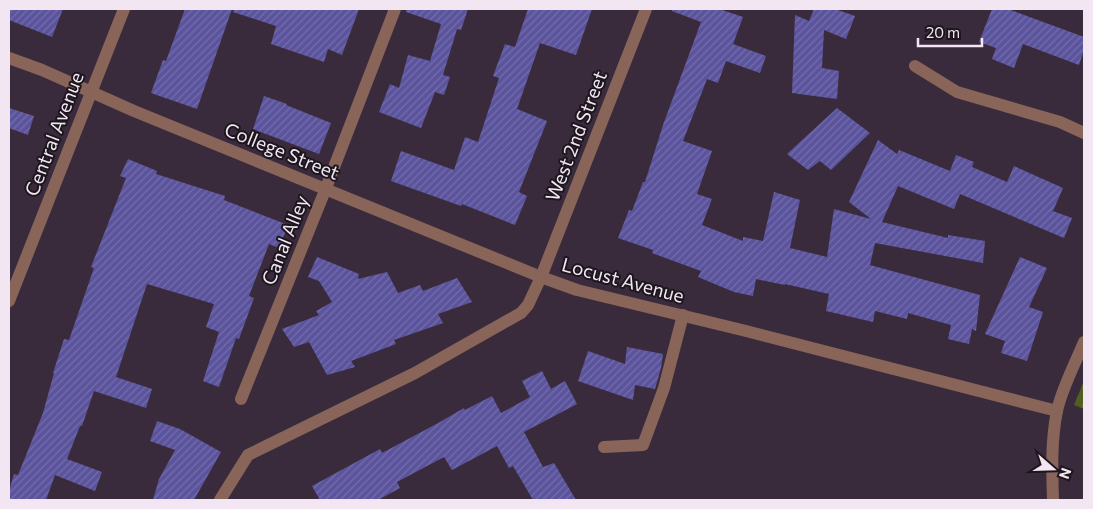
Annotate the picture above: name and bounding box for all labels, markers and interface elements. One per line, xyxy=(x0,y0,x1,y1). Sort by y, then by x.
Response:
scale bar xyxy=(918,15,982,47)
text: 20 m xyxy=(926,23,960,41)
street label: West 2nd Street xyxy=(540,67,611,204)
street label: Central Avenue xyxy=(19,69,88,199)
street label: College Street xyxy=(222,117,343,184)
street label: Canal Alley xyxy=(256,191,313,288)
street label: Locust Avenue xyxy=(559,252,687,307)
north arrow xyxy=(1028,444,1078,494)
text: N xyxy=(1056,466,1075,481)

